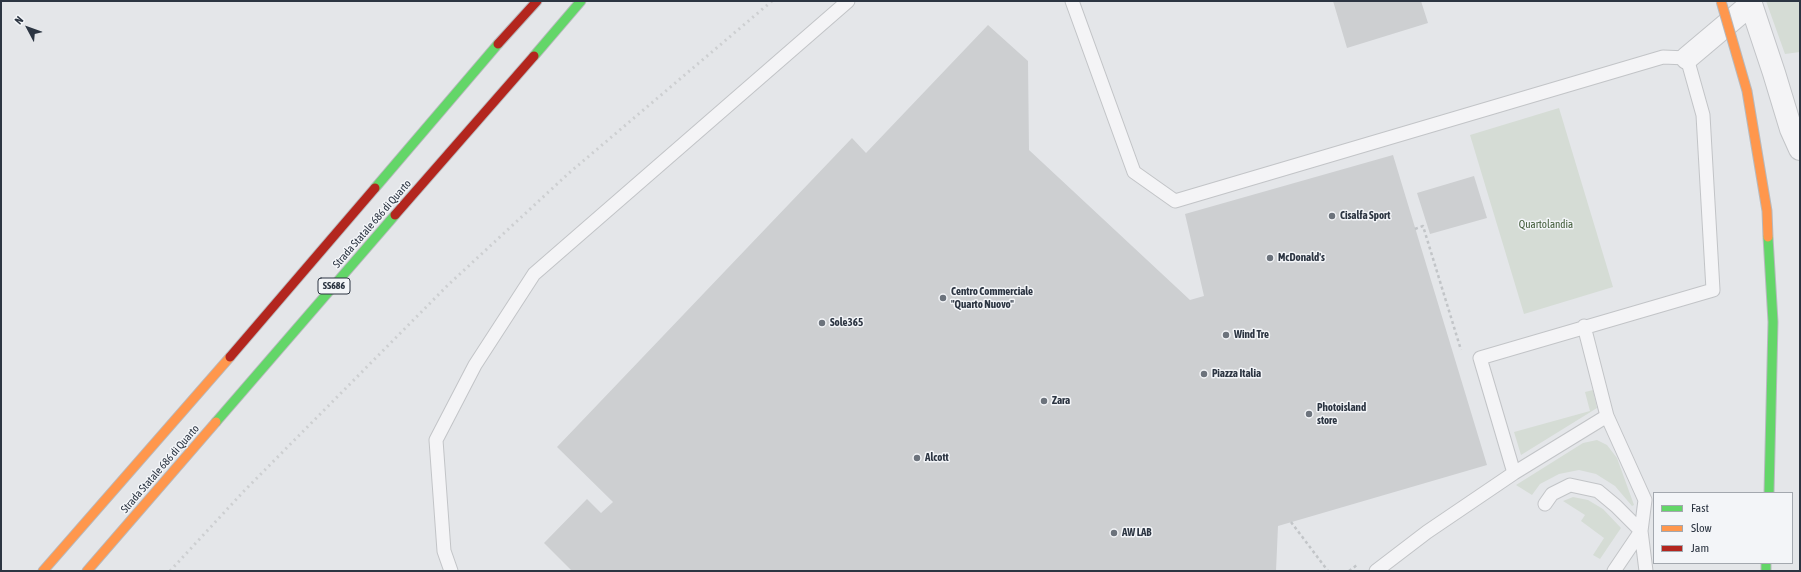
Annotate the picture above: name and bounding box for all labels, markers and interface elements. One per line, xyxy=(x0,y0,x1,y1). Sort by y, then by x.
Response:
north arrow xyxy=(8,8,48,48)
text: N xyxy=(12,14,26,27)
street label: Strada Statale 686 di Quarto xyxy=(330,177,414,271)
place label: Cisalfa Sport xyxy=(1340,209,1390,223)
marker: Cisalfa Sport xyxy=(1327,211,1337,221)
park label: Quartolandia xyxy=(1519,218,1573,232)
place label: McDonald's xyxy=(1278,251,1325,265)
marker: McDonald's xyxy=(1265,253,1275,263)
road number: SS686 xyxy=(318,278,350,294)
place label: Centro Commerciale "Quarto Nuovo" xyxy=(951,285,1033,311)
marker: Centro Commerciale "Quarto Nuovo" xyxy=(938,293,948,303)
place label: Sole365 xyxy=(830,316,863,330)
marker: Sole365 xyxy=(817,318,827,328)
place label: Wind Tre xyxy=(1234,328,1269,342)
marker: Wind Tre xyxy=(1221,330,1231,340)
place label: Piazza Italia xyxy=(1212,367,1261,381)
marker: Piazza Italia xyxy=(1199,369,1209,379)
place label: Zara xyxy=(1052,394,1070,408)
marker: Zara xyxy=(1039,396,1049,406)
place label: Photoisland store xyxy=(1317,401,1366,427)
marker: Photoisland store xyxy=(1304,409,1314,419)
street label: Strada Statale 686 di Quarto xyxy=(118,422,202,516)
place label: Alcott xyxy=(925,451,949,465)
marker: Alcott xyxy=(912,453,922,463)
legend xyxy=(1653,492,1793,564)
text: Fast xyxy=(1691,501,1709,515)
text: Slow xyxy=(1691,521,1712,535)
place label: AW LAB xyxy=(1122,526,1152,540)
marker: AW LAB xyxy=(1109,528,1119,538)
text: Jam xyxy=(1691,541,1709,555)

